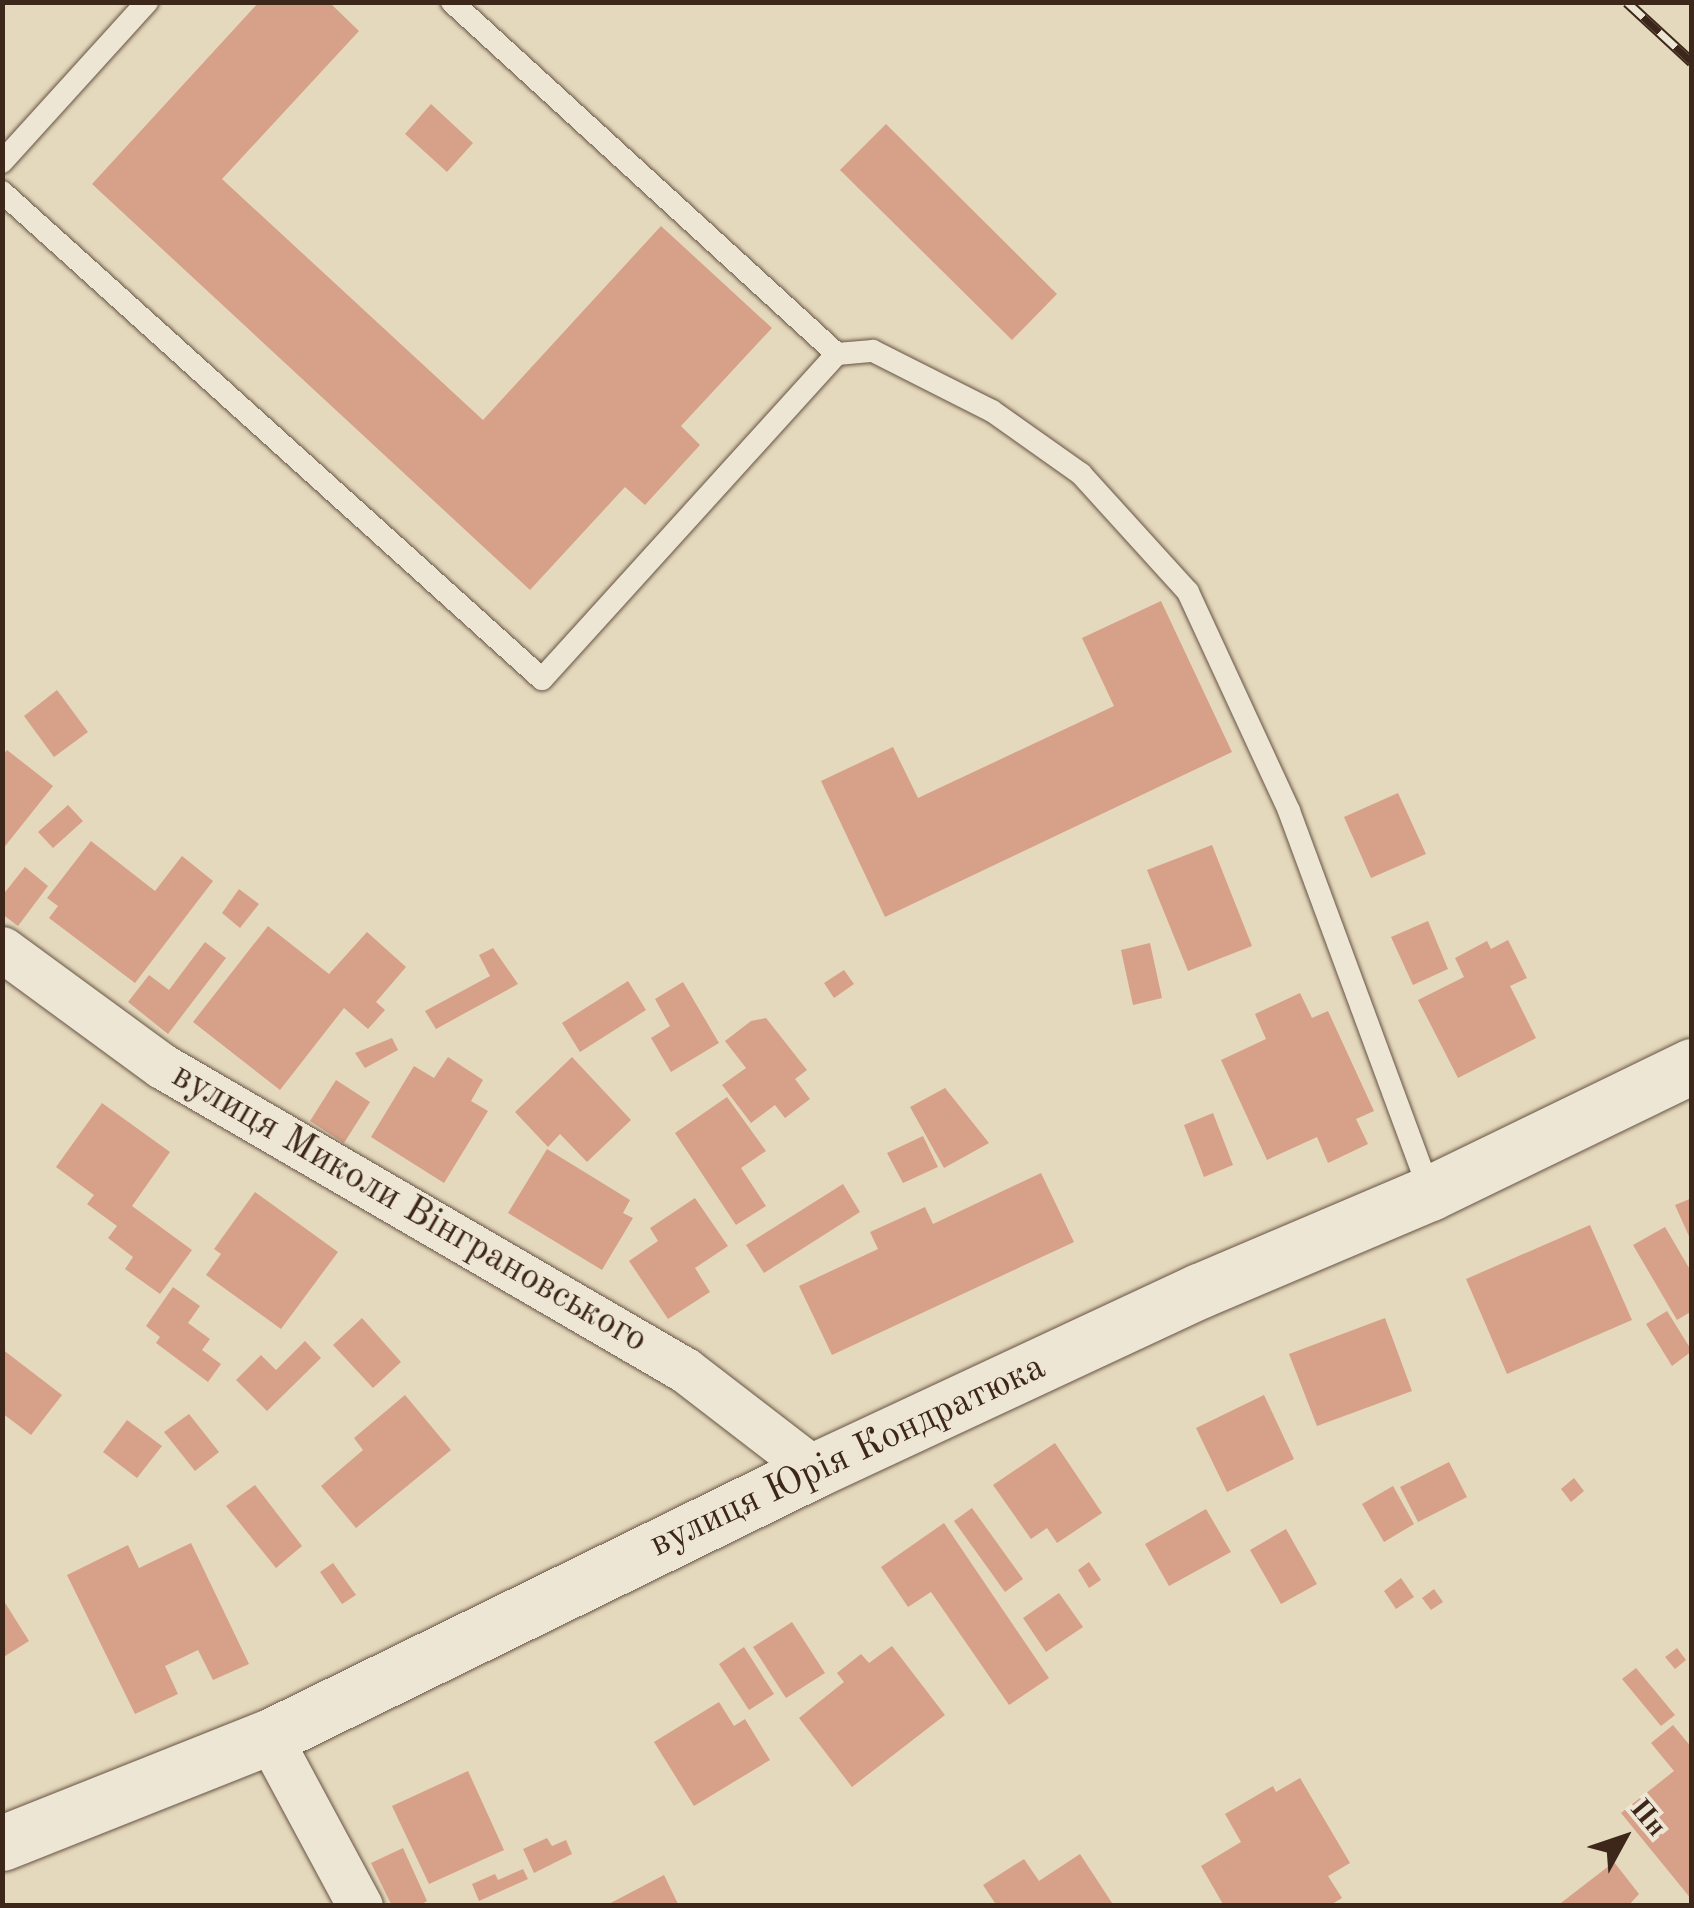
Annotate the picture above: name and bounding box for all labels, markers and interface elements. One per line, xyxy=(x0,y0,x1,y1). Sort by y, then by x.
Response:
street label: вулиця Миколи Вінграновського xyxy=(163,1054,655,1364)
street label: вулиця Юрія Кондратюка xyxy=(643,1345,1053,1569)
north arrow xyxy=(1574,1788,1674,1888)
text: Пн xyxy=(1624,1795,1670,1842)

